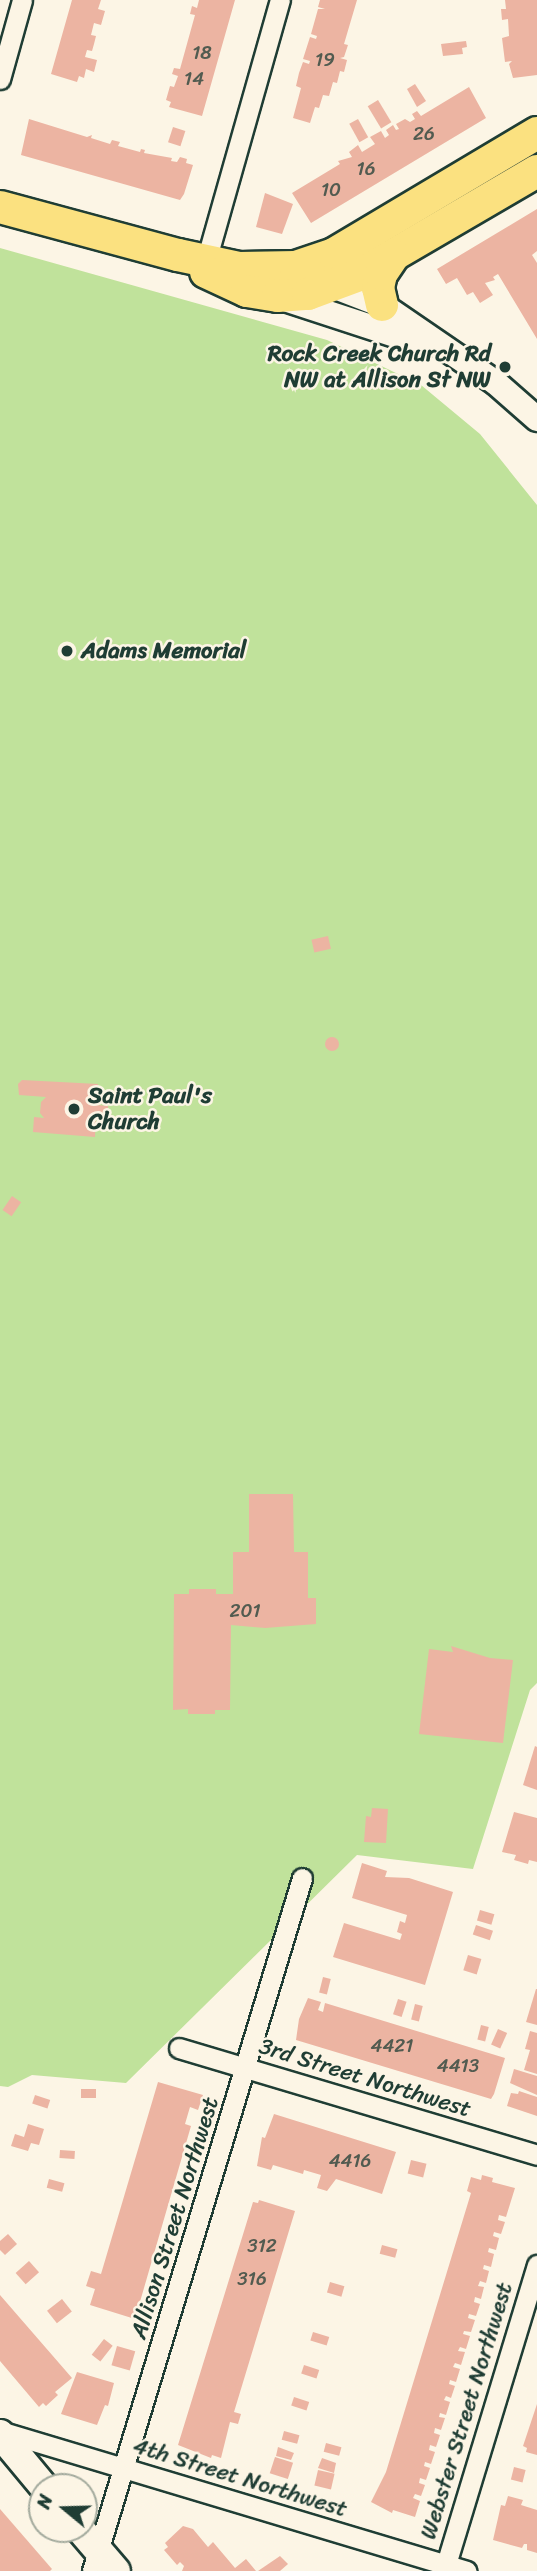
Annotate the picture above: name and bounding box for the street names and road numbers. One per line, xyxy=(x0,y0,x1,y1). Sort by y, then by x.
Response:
street label: 3rd Street Northwest xyxy=(256,2033,474,2123)
street label: Allison Street Northwest xyxy=(125,2093,225,2343)
street label: Webster Street Northwest xyxy=(415,2278,519,2544)
street label: 4th Street Northwest xyxy=(130,2432,350,2524)

